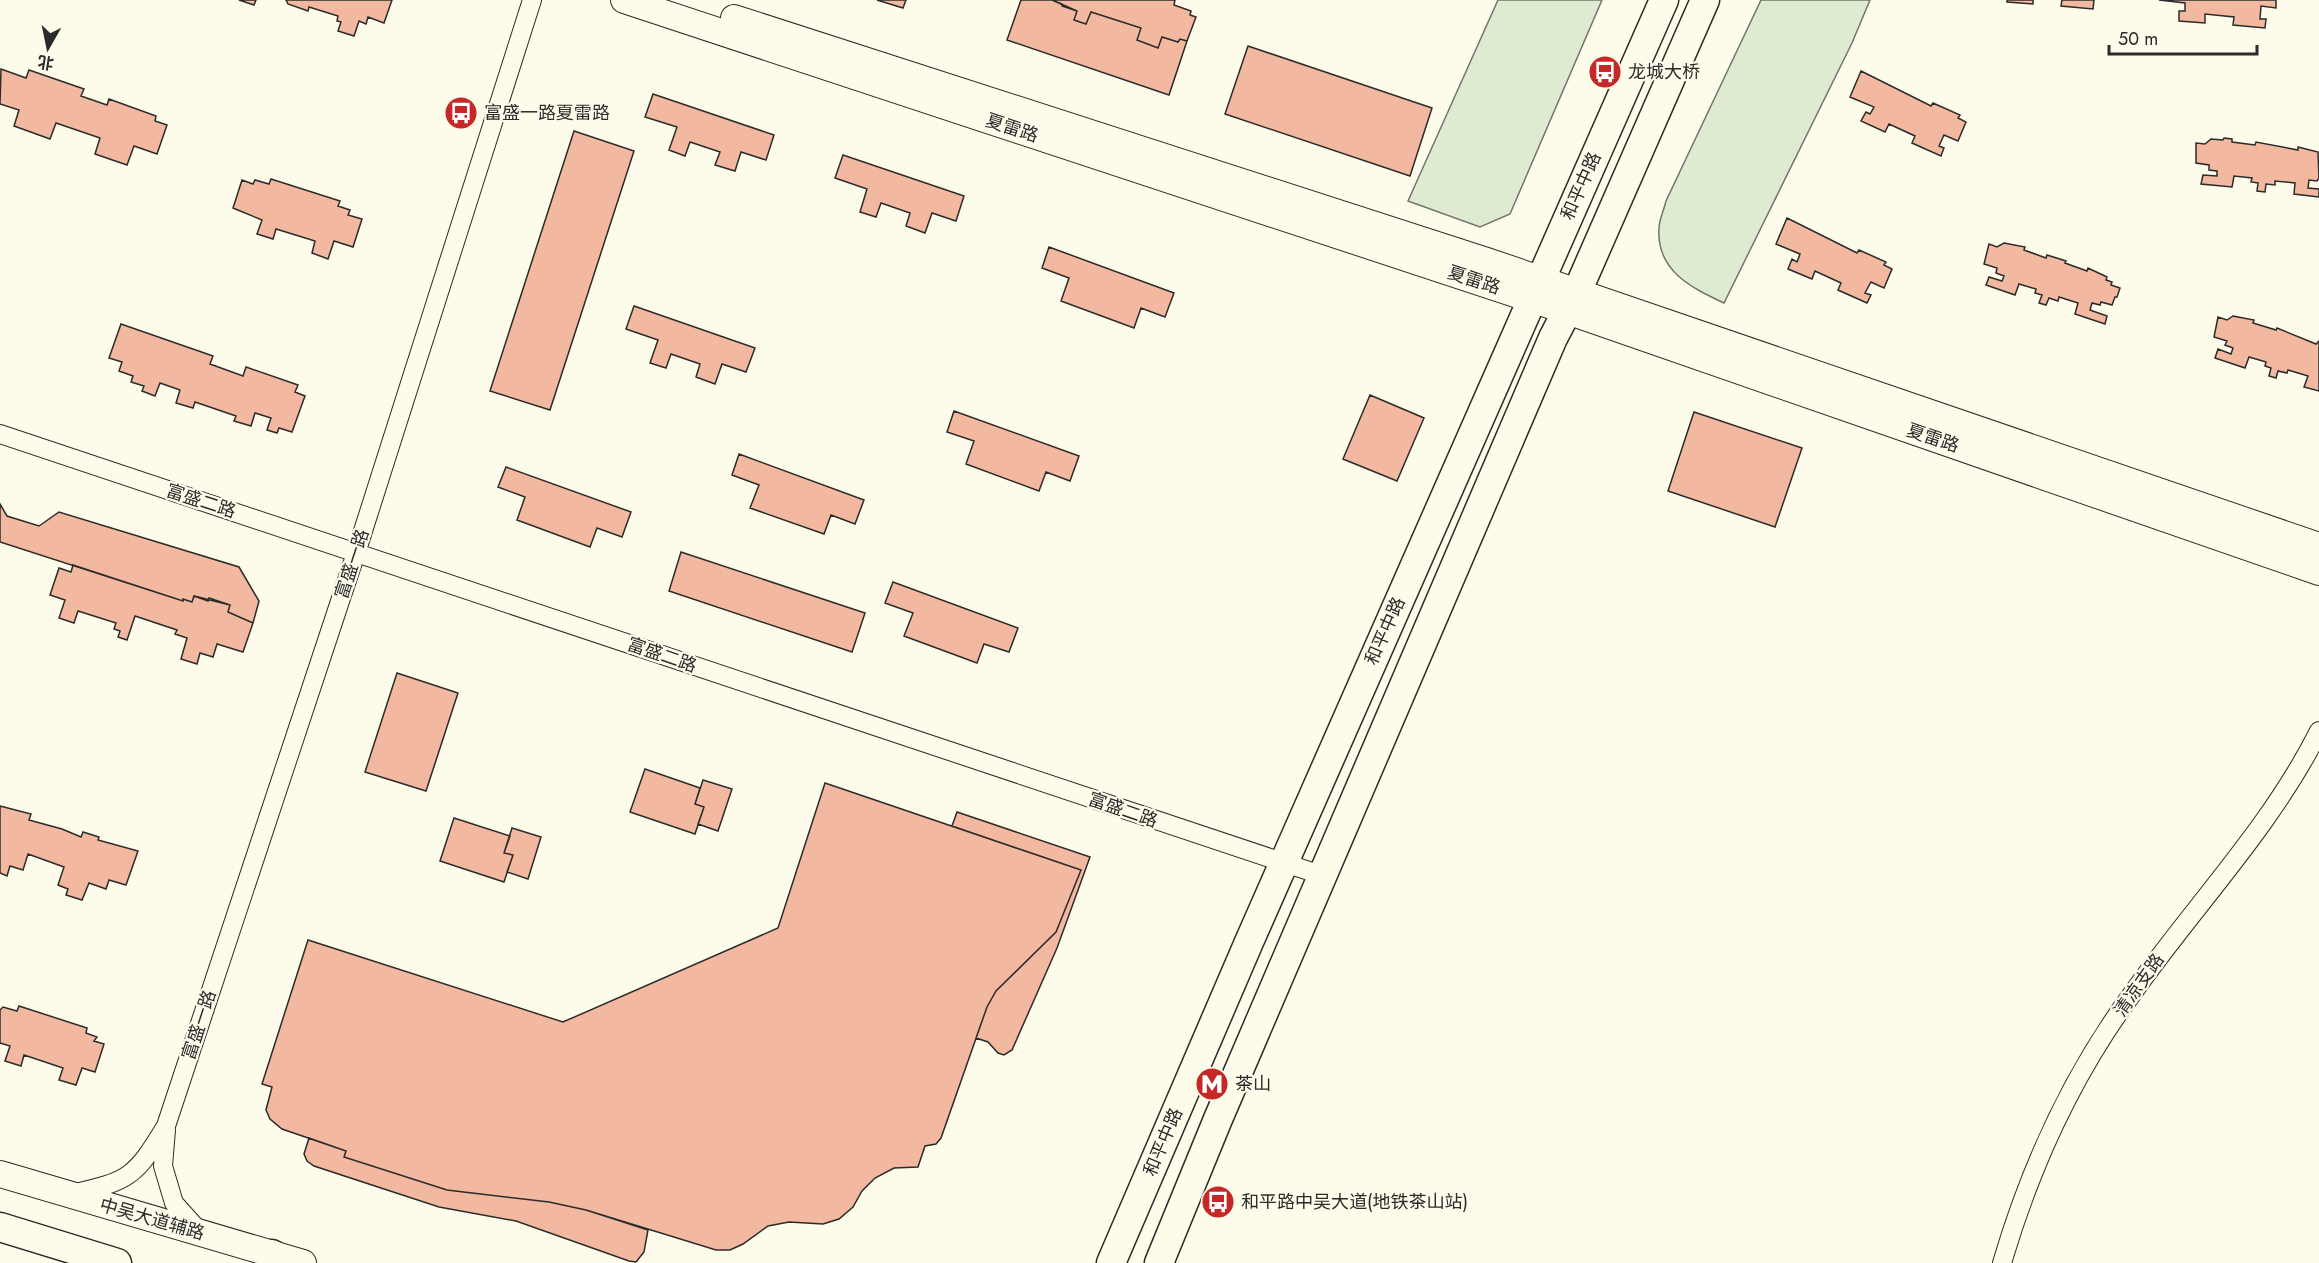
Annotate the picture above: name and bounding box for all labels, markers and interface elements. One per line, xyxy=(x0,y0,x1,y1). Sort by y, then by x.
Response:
north arrow xyxy=(18,18,78,78)
scale bar xyxy=(2109,18,2258,56)
text: 50 m xyxy=(2118,26,2158,52)
text: 北 xyxy=(36,50,55,75)
bus stop icon: 龙城大桥 xyxy=(1587,54,1623,90)
place label: 龙城大桥 xyxy=(1628,59,1700,85)
bus stop icon: 富盛一路夏雷路 xyxy=(443,95,479,131)
place label: 富盛一路夏雷路 xyxy=(484,100,610,126)
street label: 夏雷路 xyxy=(982,107,1042,149)
street label: 和平中路 xyxy=(1554,148,1608,224)
street label: 夏雷路 xyxy=(1444,259,1504,301)
street label: 夏雷路 xyxy=(1903,417,1963,459)
street label: 富盛二路 xyxy=(163,478,239,524)
street label: 富盛一路 xyxy=(329,526,375,602)
street label: 和平中路 xyxy=(1358,593,1412,669)
street label: 富盛二路 xyxy=(624,631,700,679)
street label: 富盛二路 xyxy=(1085,786,1161,834)
street label: 清凉支路 xyxy=(2108,948,2170,1022)
street label: 富盛一路 xyxy=(176,987,222,1063)
metro station icon: 茶山 xyxy=(1194,1066,1230,1102)
place label: 茶山 xyxy=(1235,1071,1271,1097)
street label: 和平中路 xyxy=(1137,1104,1189,1180)
bus stop icon: 和平路中吴大道(地铁茶山站) xyxy=(1200,1184,1236,1220)
place label: 和平路中吴大道(地铁茶山站) xyxy=(1241,1189,1468,1215)
street label: 中吴大道辅路 xyxy=(97,1192,207,1246)

